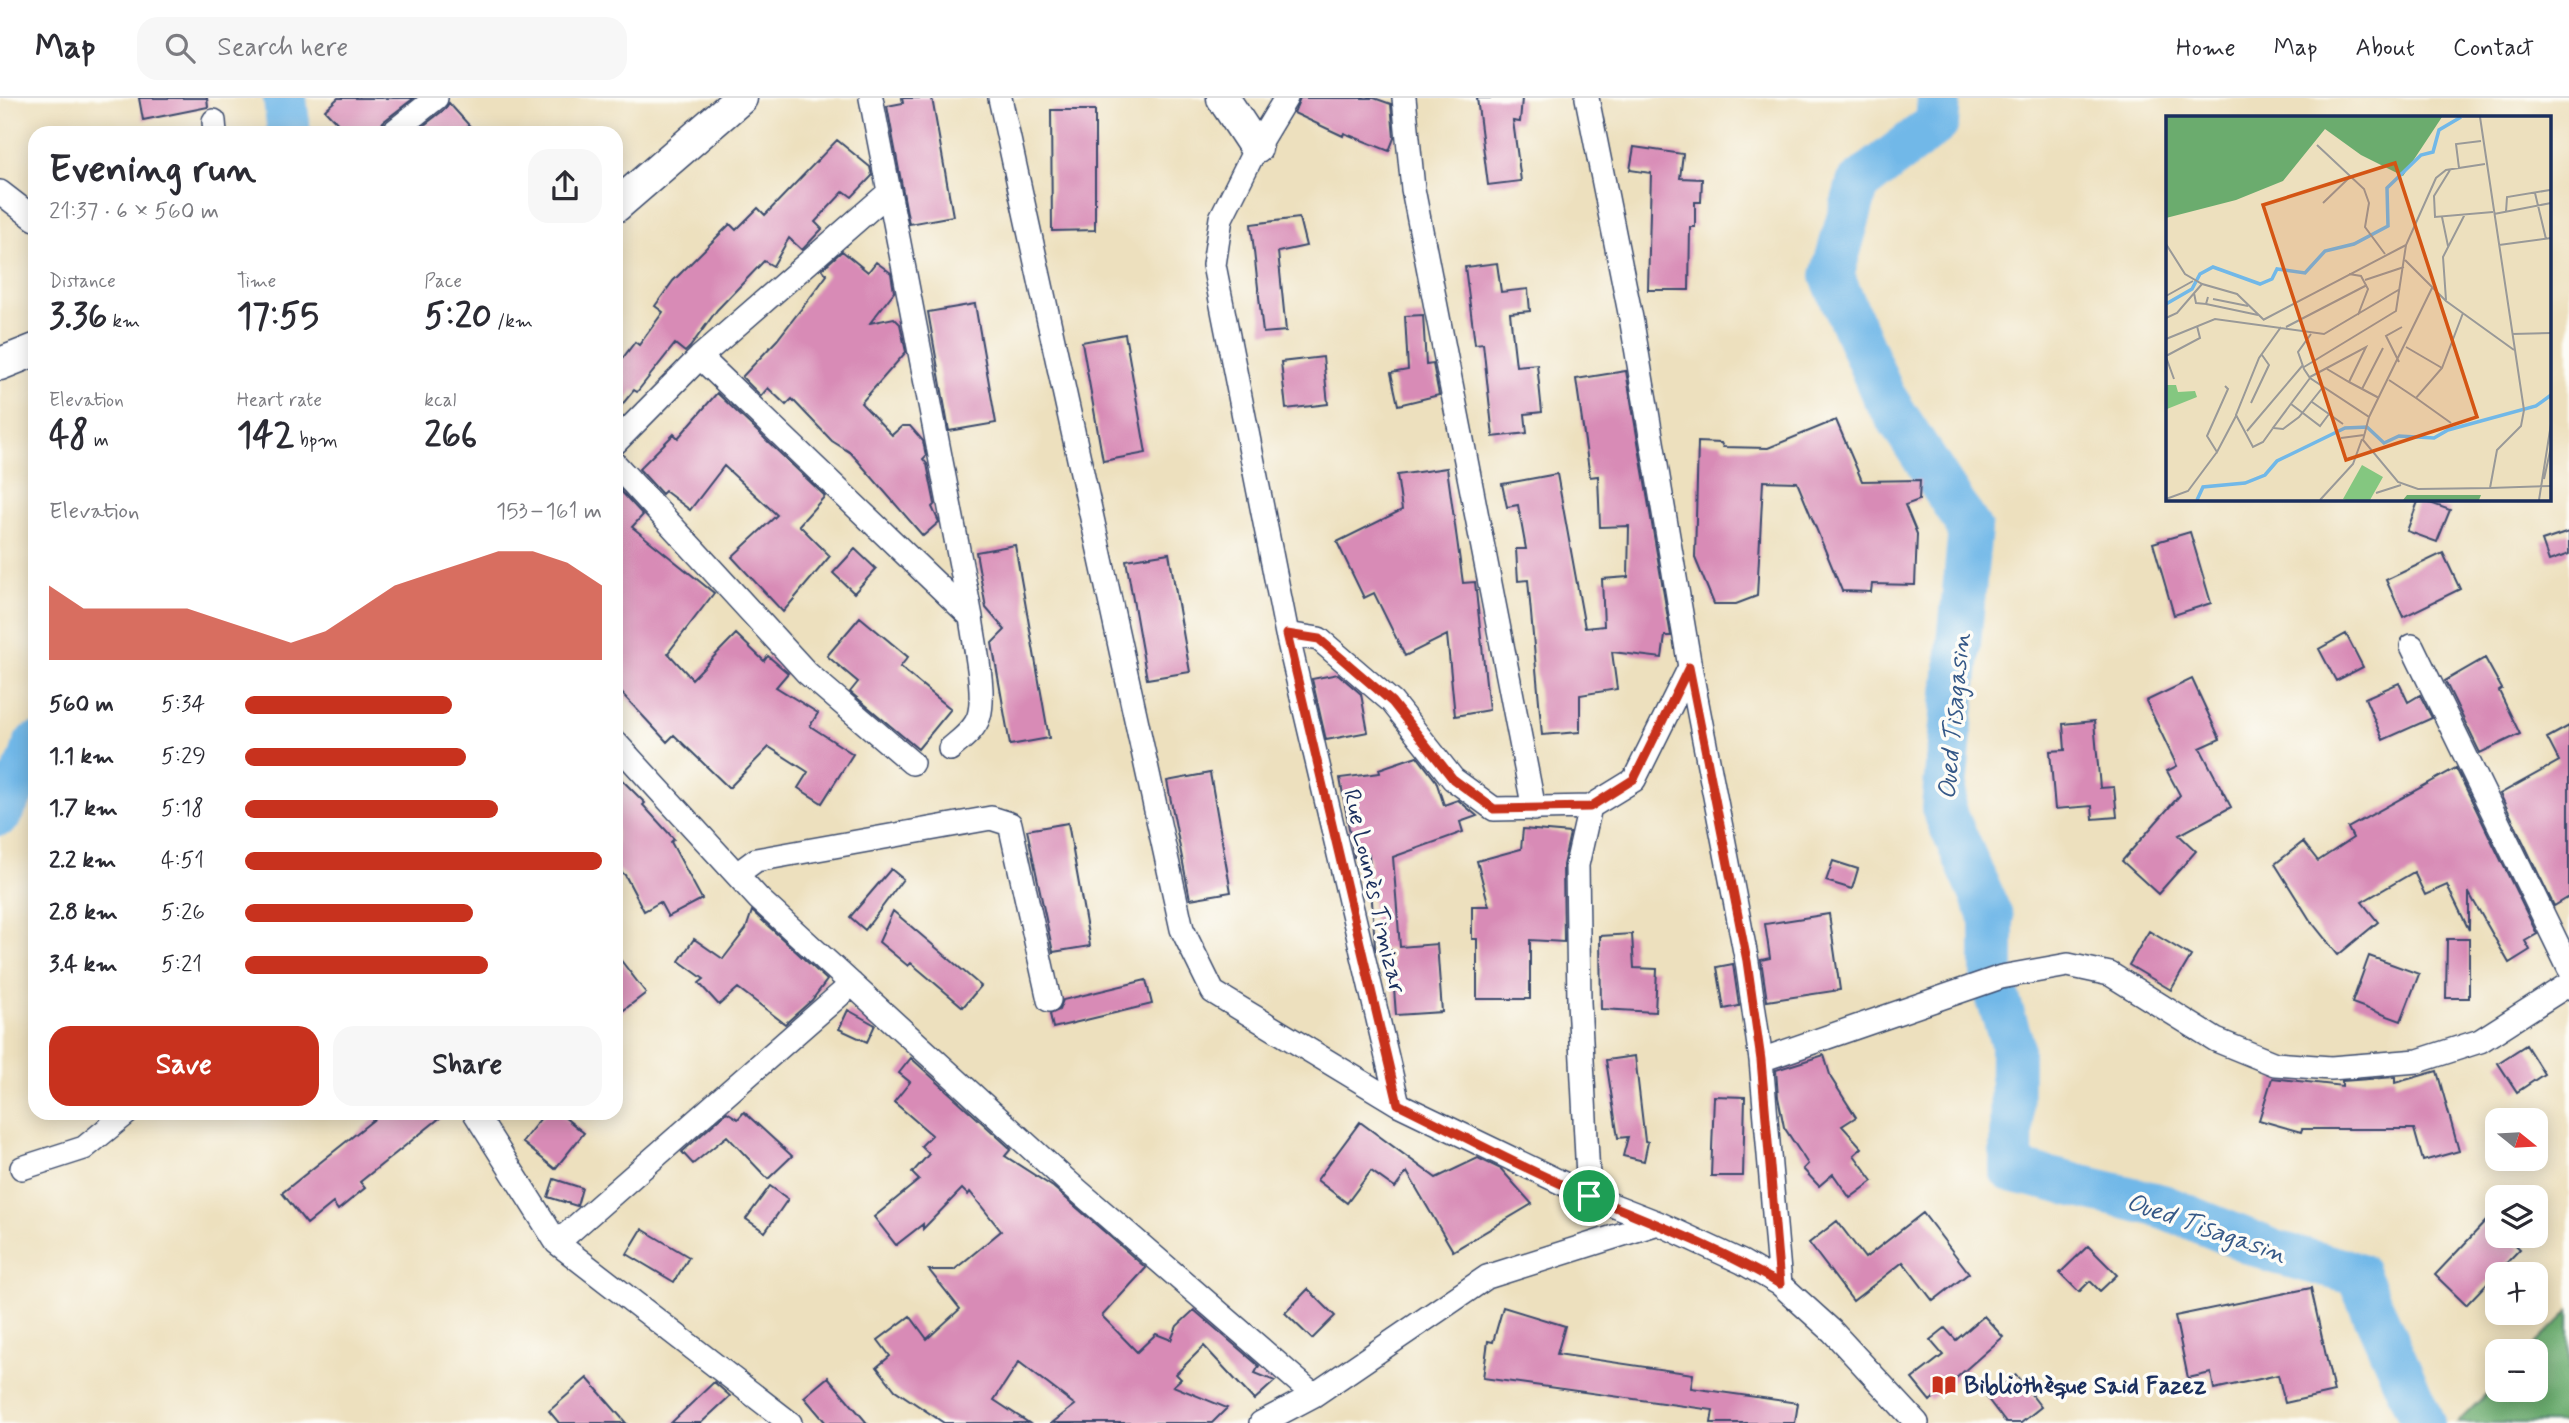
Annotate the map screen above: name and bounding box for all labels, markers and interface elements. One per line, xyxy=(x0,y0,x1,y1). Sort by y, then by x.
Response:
search box xyxy=(137,17,627,80)
text: Map xyxy=(35,26,95,70)
icon: search xyxy=(161,29,199,67)
text: Search here xyxy=(217,31,348,65)
text: Home xyxy=(2176,33,2236,64)
text: Map xyxy=(2274,33,2318,64)
text: About xyxy=(2356,33,2415,64)
text: Contact xyxy=(2453,33,2534,64)
inset map xyxy=(2166,116,2552,500)
text: Evening run xyxy=(49,146,256,195)
button: share xyxy=(528,149,602,223)
text: 21:37 · 6 × 560 m xyxy=(49,197,219,227)
text: Distance xyxy=(49,269,116,294)
text: Time xyxy=(237,269,276,294)
text: Pace xyxy=(424,269,462,294)
text: 3.36 xyxy=(49,294,107,340)
text: 17:55 xyxy=(237,294,319,340)
text: 5:20 xyxy=(424,294,492,340)
text: km xyxy=(107,309,140,334)
text: /km xyxy=(492,309,533,334)
text: Elevation xyxy=(49,388,124,413)
text: Heart rate xyxy=(237,388,322,413)
text: kcal xyxy=(424,388,456,413)
text: 48 xyxy=(49,413,89,459)
text: 142 xyxy=(237,413,294,459)
text: 266 xyxy=(424,413,477,459)
text: m xyxy=(89,428,109,453)
text: bpm xyxy=(294,428,338,453)
text: Elevation xyxy=(49,497,140,527)
text: 153–161 m xyxy=(496,497,602,527)
water label: Oued Tisagasin xyxy=(1931,631,1979,801)
text: 560 m xyxy=(49,690,114,720)
text: 5:34 xyxy=(161,690,205,720)
text: 1.1 km xyxy=(49,742,114,772)
text: 5:29 xyxy=(161,742,206,772)
street label: Rue Lounès Timizar xyxy=(1335,786,1412,996)
text: 1.7 km xyxy=(49,794,118,824)
text: 5:18 xyxy=(161,794,204,824)
text: 2.2 km xyxy=(49,846,116,876)
text: 4:51 xyxy=(161,846,204,876)
text: 2.8 km xyxy=(49,898,118,928)
text: 5:26 xyxy=(161,898,205,928)
text: 3.4 km xyxy=(49,950,117,980)
text: 5:21 xyxy=(161,950,202,980)
button: Save xyxy=(49,1026,319,1106)
button: Share xyxy=(333,1026,602,1106)
north arrow xyxy=(2485,1108,2548,1171)
map controls xyxy=(2485,1108,2548,1402)
pin xyxy=(1559,1166,1619,1226)
icon: arrive xyxy=(1570,1177,1608,1215)
button: layers xyxy=(2485,1185,2548,1248)
water label: Oued Tisagasin xyxy=(2122,1186,2292,1272)
button: + xyxy=(2485,1262,2548,1325)
button: − xyxy=(2485,1339,2548,1402)
library icon: Bibliothèque Said Fazez xyxy=(1930,1371,1958,1399)
place label: Bibliothèque Said Fazez xyxy=(1964,1371,2207,1402)

